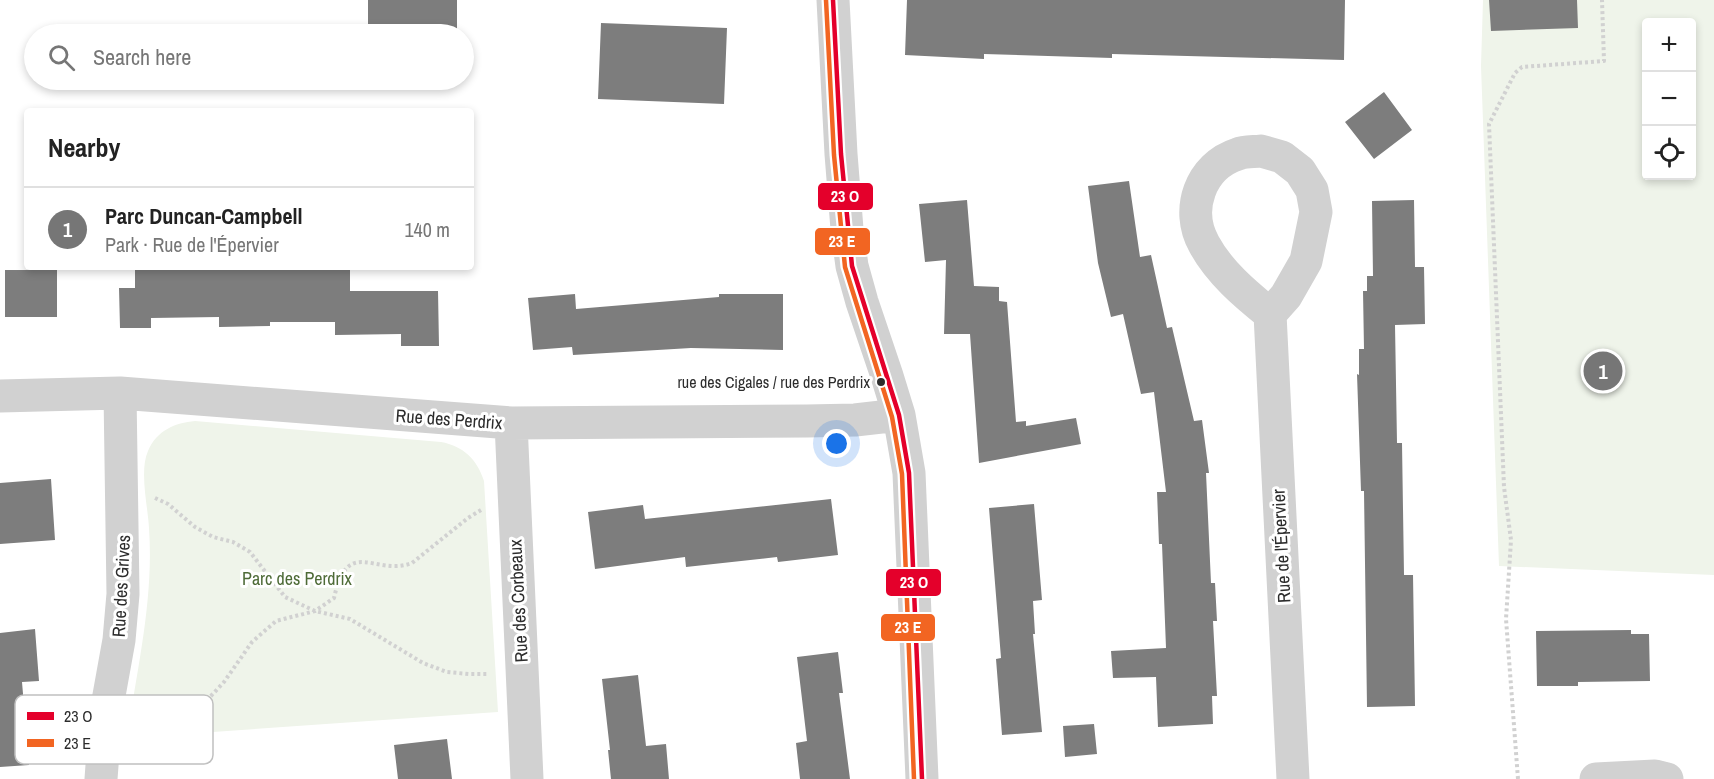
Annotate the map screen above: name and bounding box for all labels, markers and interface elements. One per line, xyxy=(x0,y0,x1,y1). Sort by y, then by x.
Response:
map controls xyxy=(1642,18,1696,180)
button: + xyxy=(1642,18,1696,72)
search box xyxy=(24,24,474,90)
icon: search xyxy=(45,41,78,74)
text: Search here xyxy=(93,42,191,72)
button: − xyxy=(1642,72,1696,126)
button: locate xyxy=(1642,126,1696,180)
text: Nearby xyxy=(48,130,120,165)
line badge: 23 O xyxy=(817,182,874,211)
text: 23 O xyxy=(831,185,859,207)
text: Parc Duncan-Campbell xyxy=(105,201,303,231)
text: 1 xyxy=(63,216,72,243)
text: 140 m xyxy=(404,216,450,243)
line badge: 23 E xyxy=(814,227,871,256)
text: 23 E xyxy=(829,230,856,252)
text: Park · Rue de l'Épervier xyxy=(105,231,279,258)
pin: 1 xyxy=(1584,348,1622,394)
place label: rue des Cigales / rue des Perdrix xyxy=(677,371,870,393)
marker: rue des Cigales / rue des Perdrix xyxy=(875,376,887,388)
street label: Rue des Perdrix xyxy=(395,403,504,435)
your location xyxy=(822,429,851,458)
street label: Rue de l'Épervier xyxy=(1266,489,1296,603)
street label: Rue des Grives xyxy=(106,534,136,638)
street label: Rue des Corbeaux xyxy=(502,538,534,663)
park label: Parc des Perdrix xyxy=(242,566,353,591)
line badge: 23 O xyxy=(885,568,942,597)
text: 23 O xyxy=(900,571,928,593)
line badge: 23 E xyxy=(880,613,936,642)
text: 23 E xyxy=(895,616,922,638)
legend xyxy=(15,695,213,764)
text: 23 O xyxy=(64,705,92,727)
text: 23 E xyxy=(64,732,91,754)

